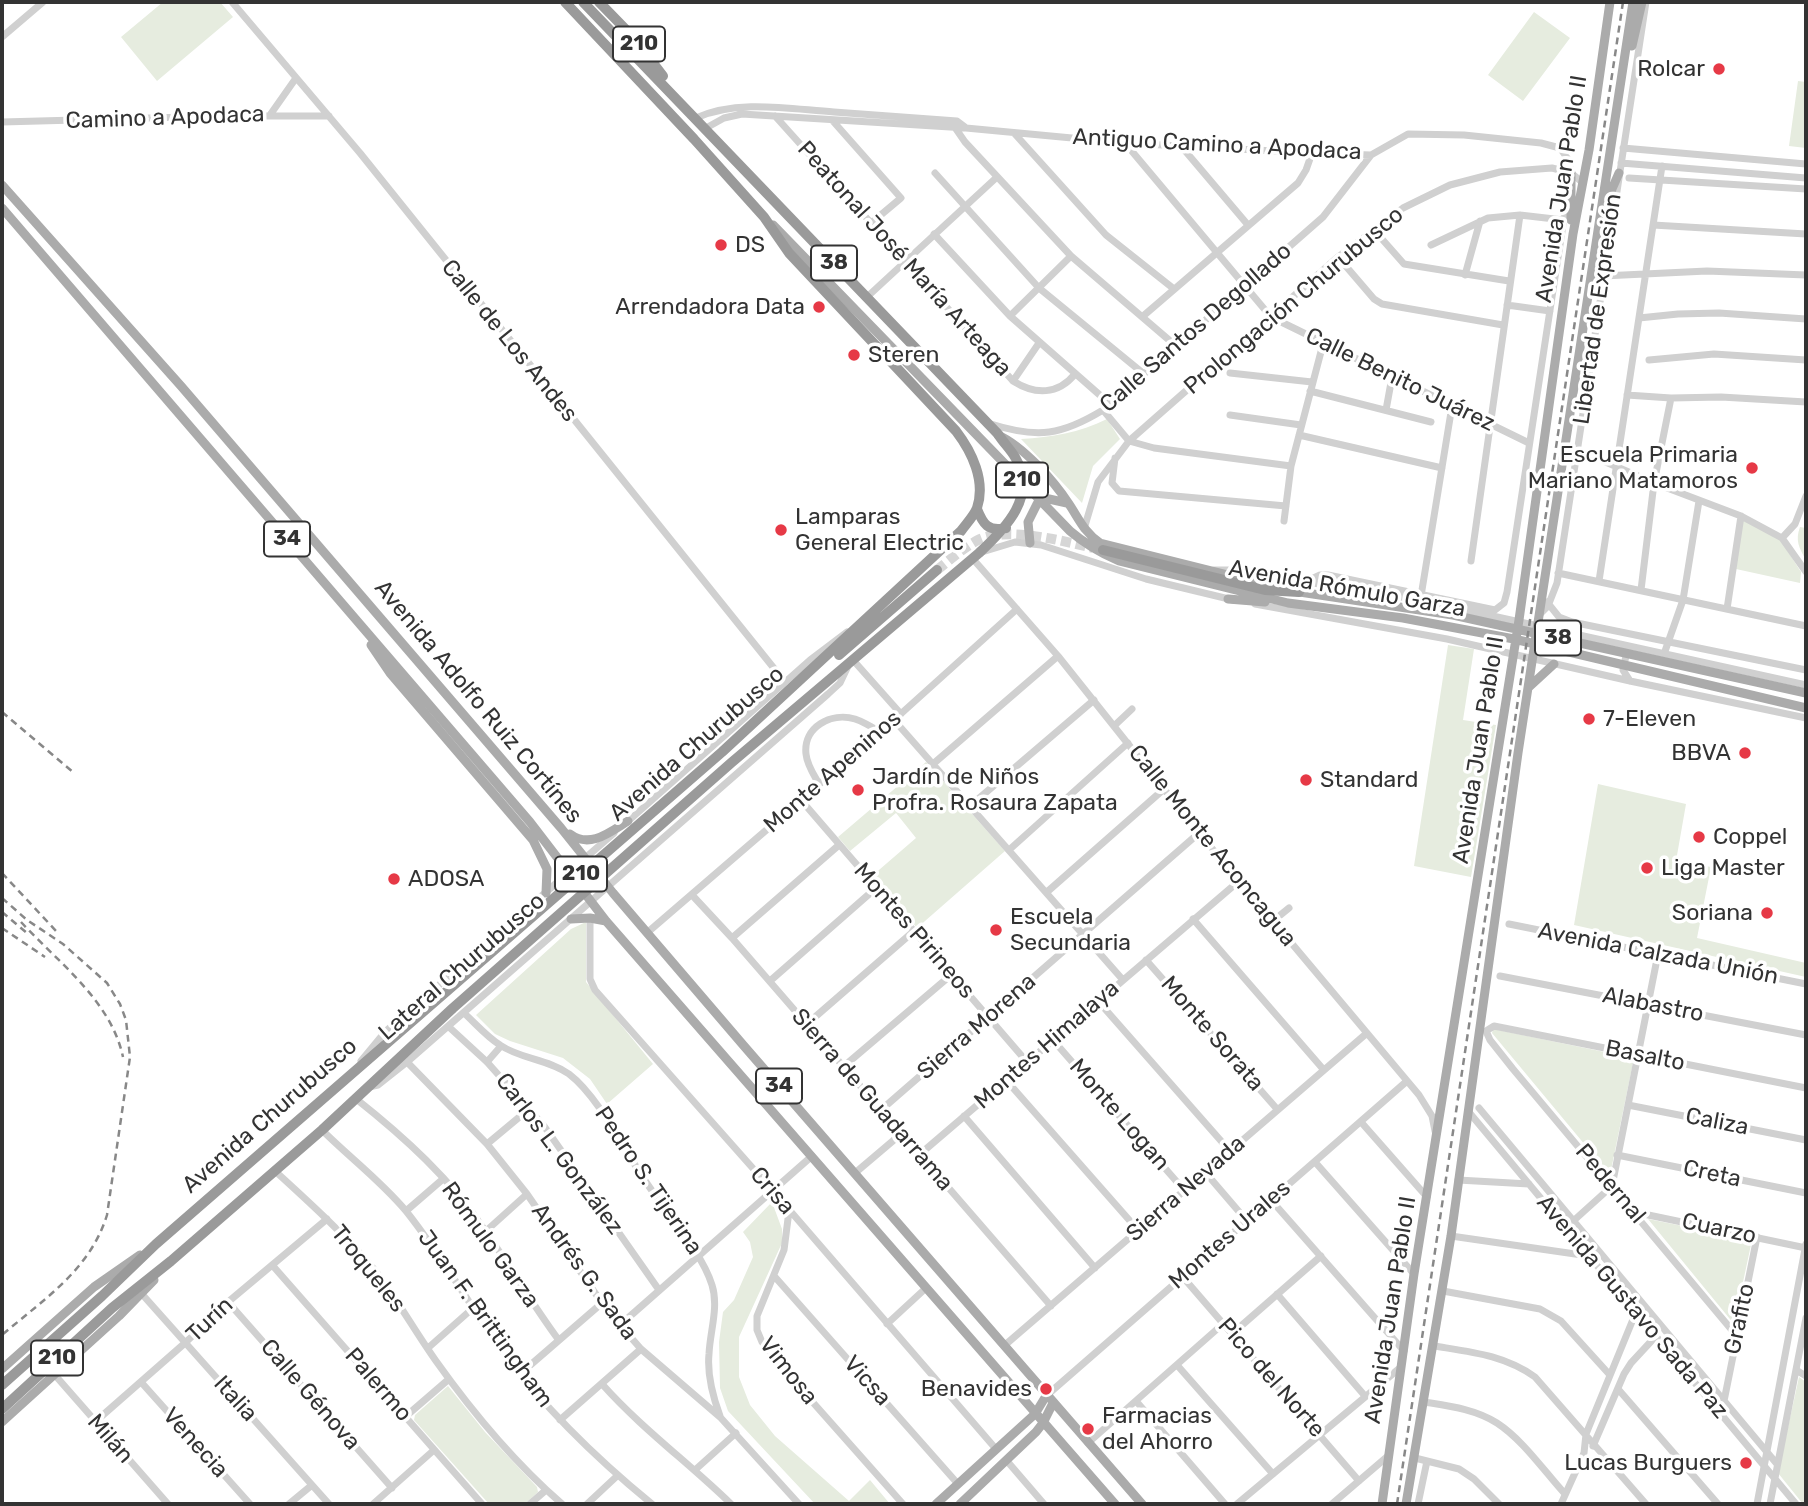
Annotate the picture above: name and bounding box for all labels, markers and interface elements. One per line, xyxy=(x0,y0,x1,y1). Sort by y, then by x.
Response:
road number: 210 xyxy=(613,26,665,61)
place label: Rolcar xyxy=(1637,55,1705,83)
marker: Rolcar xyxy=(1711,61,1727,77)
street label: Avenida Juan Pablo II xyxy=(1530,73,1594,305)
street label: Camino a Apodaca xyxy=(65,101,265,135)
street label: Antiguo Camino a Apodaca xyxy=(1072,124,1362,166)
street label: Peatonal José María Arteaga xyxy=(791,136,1017,382)
street label: Libertad de Expresión xyxy=(1568,192,1628,426)
street label: Prolongación Churubusco xyxy=(1179,201,1409,401)
place label: DS xyxy=(735,231,765,259)
marker: DS xyxy=(713,237,729,253)
street label: Calle Santos Degollado xyxy=(1095,237,1297,419)
road number: 38 xyxy=(811,246,857,280)
street label: Calle de Los Andes xyxy=(435,254,583,428)
place label: Arrendadora Data xyxy=(615,293,805,321)
marker: Arrendadora Data xyxy=(811,299,827,315)
street label: Calle Benito Juárez xyxy=(1301,322,1499,438)
place label: Steren xyxy=(868,341,940,369)
marker: Steren xyxy=(846,347,862,363)
place label: Escuela Primaria Mariano Matamoros xyxy=(1528,441,1738,495)
marker: Escuela Primaria Mariano Matamoros xyxy=(1744,460,1760,476)
road number: 210 xyxy=(996,462,1048,498)
place label: Lamparas General Electric xyxy=(795,503,964,557)
road number: 34 xyxy=(264,522,310,556)
marker: Lamparas General Electric xyxy=(773,522,789,538)
street label: Avenida Rómulo Garza xyxy=(1227,555,1467,623)
street label: Avenida Adolfo Ruiz Cortínes xyxy=(368,575,588,829)
road number: 38 xyxy=(1535,620,1581,656)
street label: Avenida Juan Pablo II xyxy=(1447,634,1511,866)
street label: Avenida Churubusco xyxy=(604,661,790,827)
street label: Monte Apeninos xyxy=(759,705,907,839)
place label: 7-Eleven xyxy=(1603,705,1696,733)
marker: 7-Eleven xyxy=(1581,711,1597,727)
place label: BBVA xyxy=(1671,739,1731,767)
street label: Calle Monte Aconcagua xyxy=(1122,740,1302,952)
marker: BBVA xyxy=(1737,745,1753,761)
place label: Jardín de Niños Profra. Rosaura Zapata xyxy=(872,763,1118,817)
place label: Standard xyxy=(1320,766,1418,794)
marker: Standard xyxy=(1298,772,1314,788)
marker: Jardín de Niños Profra. Rosaura Zapata xyxy=(850,782,866,798)
place label: Coppel xyxy=(1713,823,1787,851)
marker: Coppel xyxy=(1691,829,1707,845)
place label: Liga Master xyxy=(1661,854,1785,882)
road number: 210 xyxy=(555,856,607,892)
street label: Montes Pirineos xyxy=(848,857,980,1005)
marker: Liga Master xyxy=(1639,860,1655,876)
place label: ADOSA xyxy=(408,865,484,893)
marker: ADOSA xyxy=(386,871,402,887)
street label: Lateral Churubusco xyxy=(373,887,551,1047)
place label: Soriana xyxy=(1672,899,1753,927)
place label: Escuela Secundaria xyxy=(1010,903,1131,957)
marker: Soriana xyxy=(1759,905,1775,921)
street label: Avenida Calzada Unión xyxy=(1536,917,1780,991)
marker: Escuela Secundaria xyxy=(988,922,1004,938)
street label: Sierra Morena xyxy=(912,968,1042,1086)
street label: Monte Sorata xyxy=(1155,971,1269,1097)
street label: Montes Himalaya xyxy=(969,975,1125,1115)
street label: Alabastro xyxy=(1600,982,1706,1028)
street label: Sierra de Guadarrama xyxy=(785,1003,959,1197)
street label: Avenida Churubusco xyxy=(177,1033,363,1199)
street label: Basalto xyxy=(1603,1035,1687,1077)
street label: Monte Logan xyxy=(1063,1053,1175,1177)
street label: Carlos L. González xyxy=(489,1068,629,1240)
road number: 34 xyxy=(756,1068,802,1104)
street label: Pedro S. Tijerina xyxy=(588,1102,708,1260)
street label: Caliza xyxy=(1683,1102,1751,1142)
street label: Sierra Nevada xyxy=(1121,1130,1251,1248)
street label: Pedernal xyxy=(1569,1139,1651,1229)
street label: Creta xyxy=(1681,1154,1743,1194)
street label: Crisa xyxy=(744,1162,800,1220)
street label: Montes Urales xyxy=(1164,1175,1296,1295)
street label: Rómulo Garza xyxy=(435,1177,545,1313)
street label: Avenida Gustavo Sada Paz xyxy=(1530,1190,1734,1424)
street label: Avenida Juan Pablo II xyxy=(1359,1194,1423,1426)
street label: Andrés G. Sada xyxy=(525,1198,643,1346)
street label: Cuarzo xyxy=(1679,1208,1759,1250)
street label: Troqueles xyxy=(325,1220,411,1318)
street label: Juan F. Brittingham xyxy=(411,1225,559,1413)
street label: Grafito xyxy=(1719,1281,1761,1357)
street label: Turín xyxy=(181,1292,239,1348)
street label: Pico del Norte xyxy=(1212,1313,1330,1443)
street label: Vimosa xyxy=(753,1332,823,1410)
street label: Calle Génova xyxy=(254,1334,366,1456)
road number: 210 xyxy=(31,1340,83,1376)
street label: Palermo xyxy=(339,1343,417,1427)
street label: Vicsa xyxy=(837,1350,897,1412)
street label: Italia xyxy=(207,1371,263,1427)
place label: Benavides xyxy=(921,1375,1032,1403)
marker: Benavides xyxy=(1038,1381,1054,1397)
street label: Venecia xyxy=(156,1402,234,1484)
place label: Farmacias del Ahorro xyxy=(1102,1402,1213,1456)
street label: Milán xyxy=(81,1409,139,1469)
marker: Farmacias del Ahorro xyxy=(1080,1421,1096,1437)
place label: Lucas Burguers xyxy=(1564,1449,1732,1477)
marker: Lucas Burguers xyxy=(1738,1455,1754,1471)

